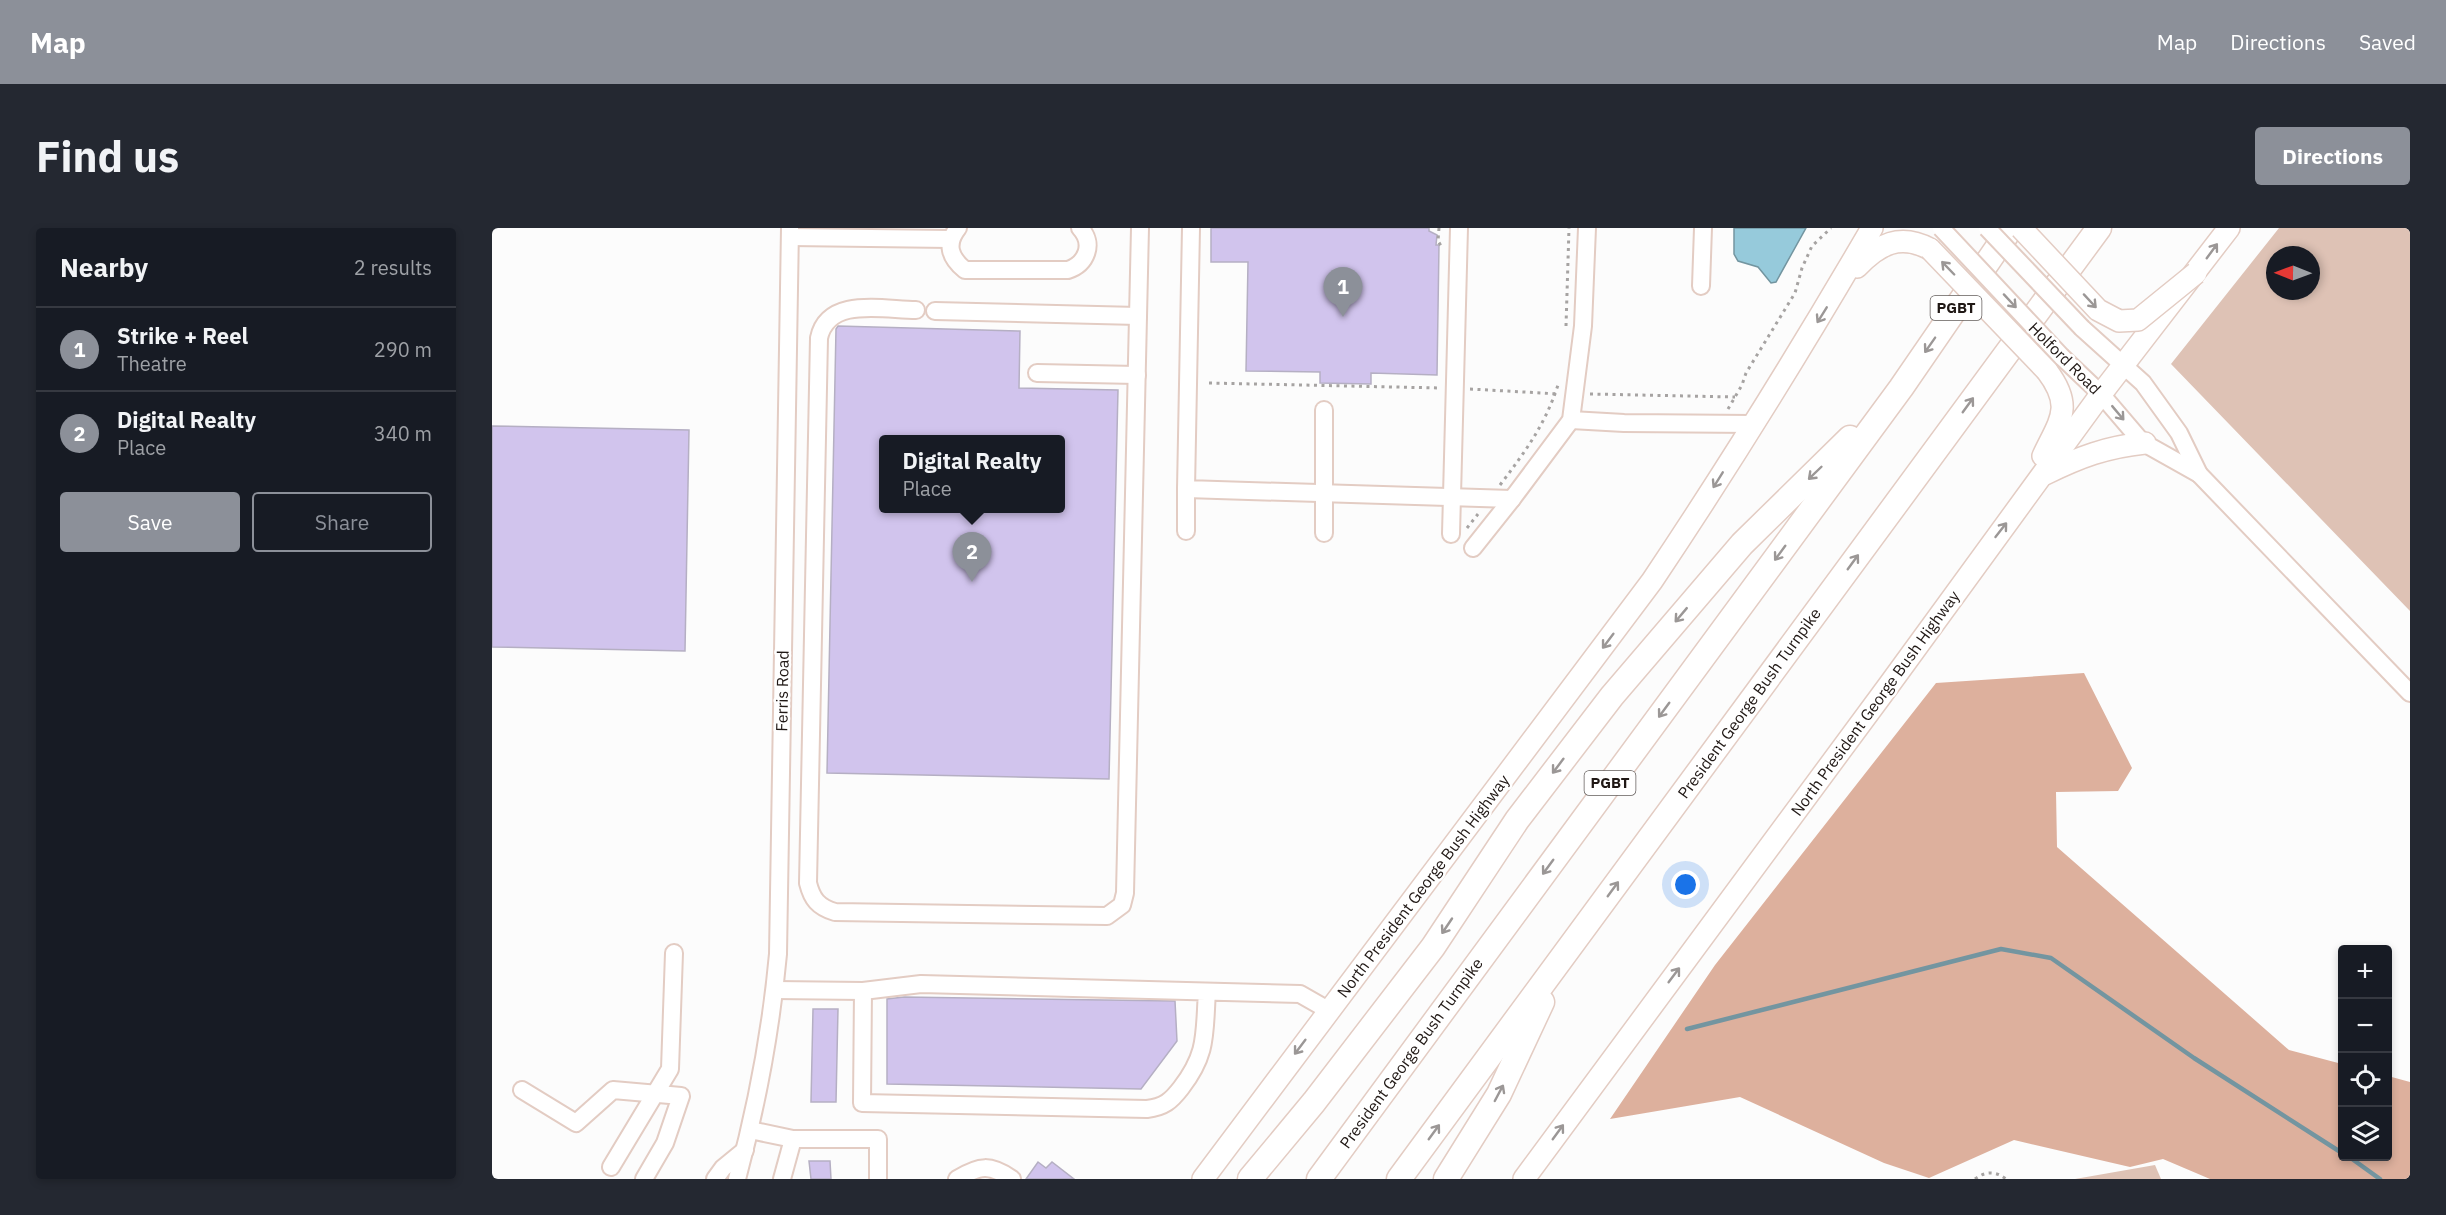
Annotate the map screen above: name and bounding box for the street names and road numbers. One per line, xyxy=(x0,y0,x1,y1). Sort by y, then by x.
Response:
road number: PGBT xyxy=(1930,296,1982,320)
street label: Holford Road xyxy=(2025,318,2105,398)
street label: North President George Bush Highway xyxy=(1786,586,1964,820)
street label: President George Bush Turnpike xyxy=(1673,604,1825,802)
street label: Ferris Road xyxy=(771,650,793,732)
street label: North President George Bush Highway xyxy=(1333,771,1513,1001)
road number: PGBT xyxy=(1584,771,1636,795)
street label: President George Bush Turnpike xyxy=(1335,954,1487,1152)

